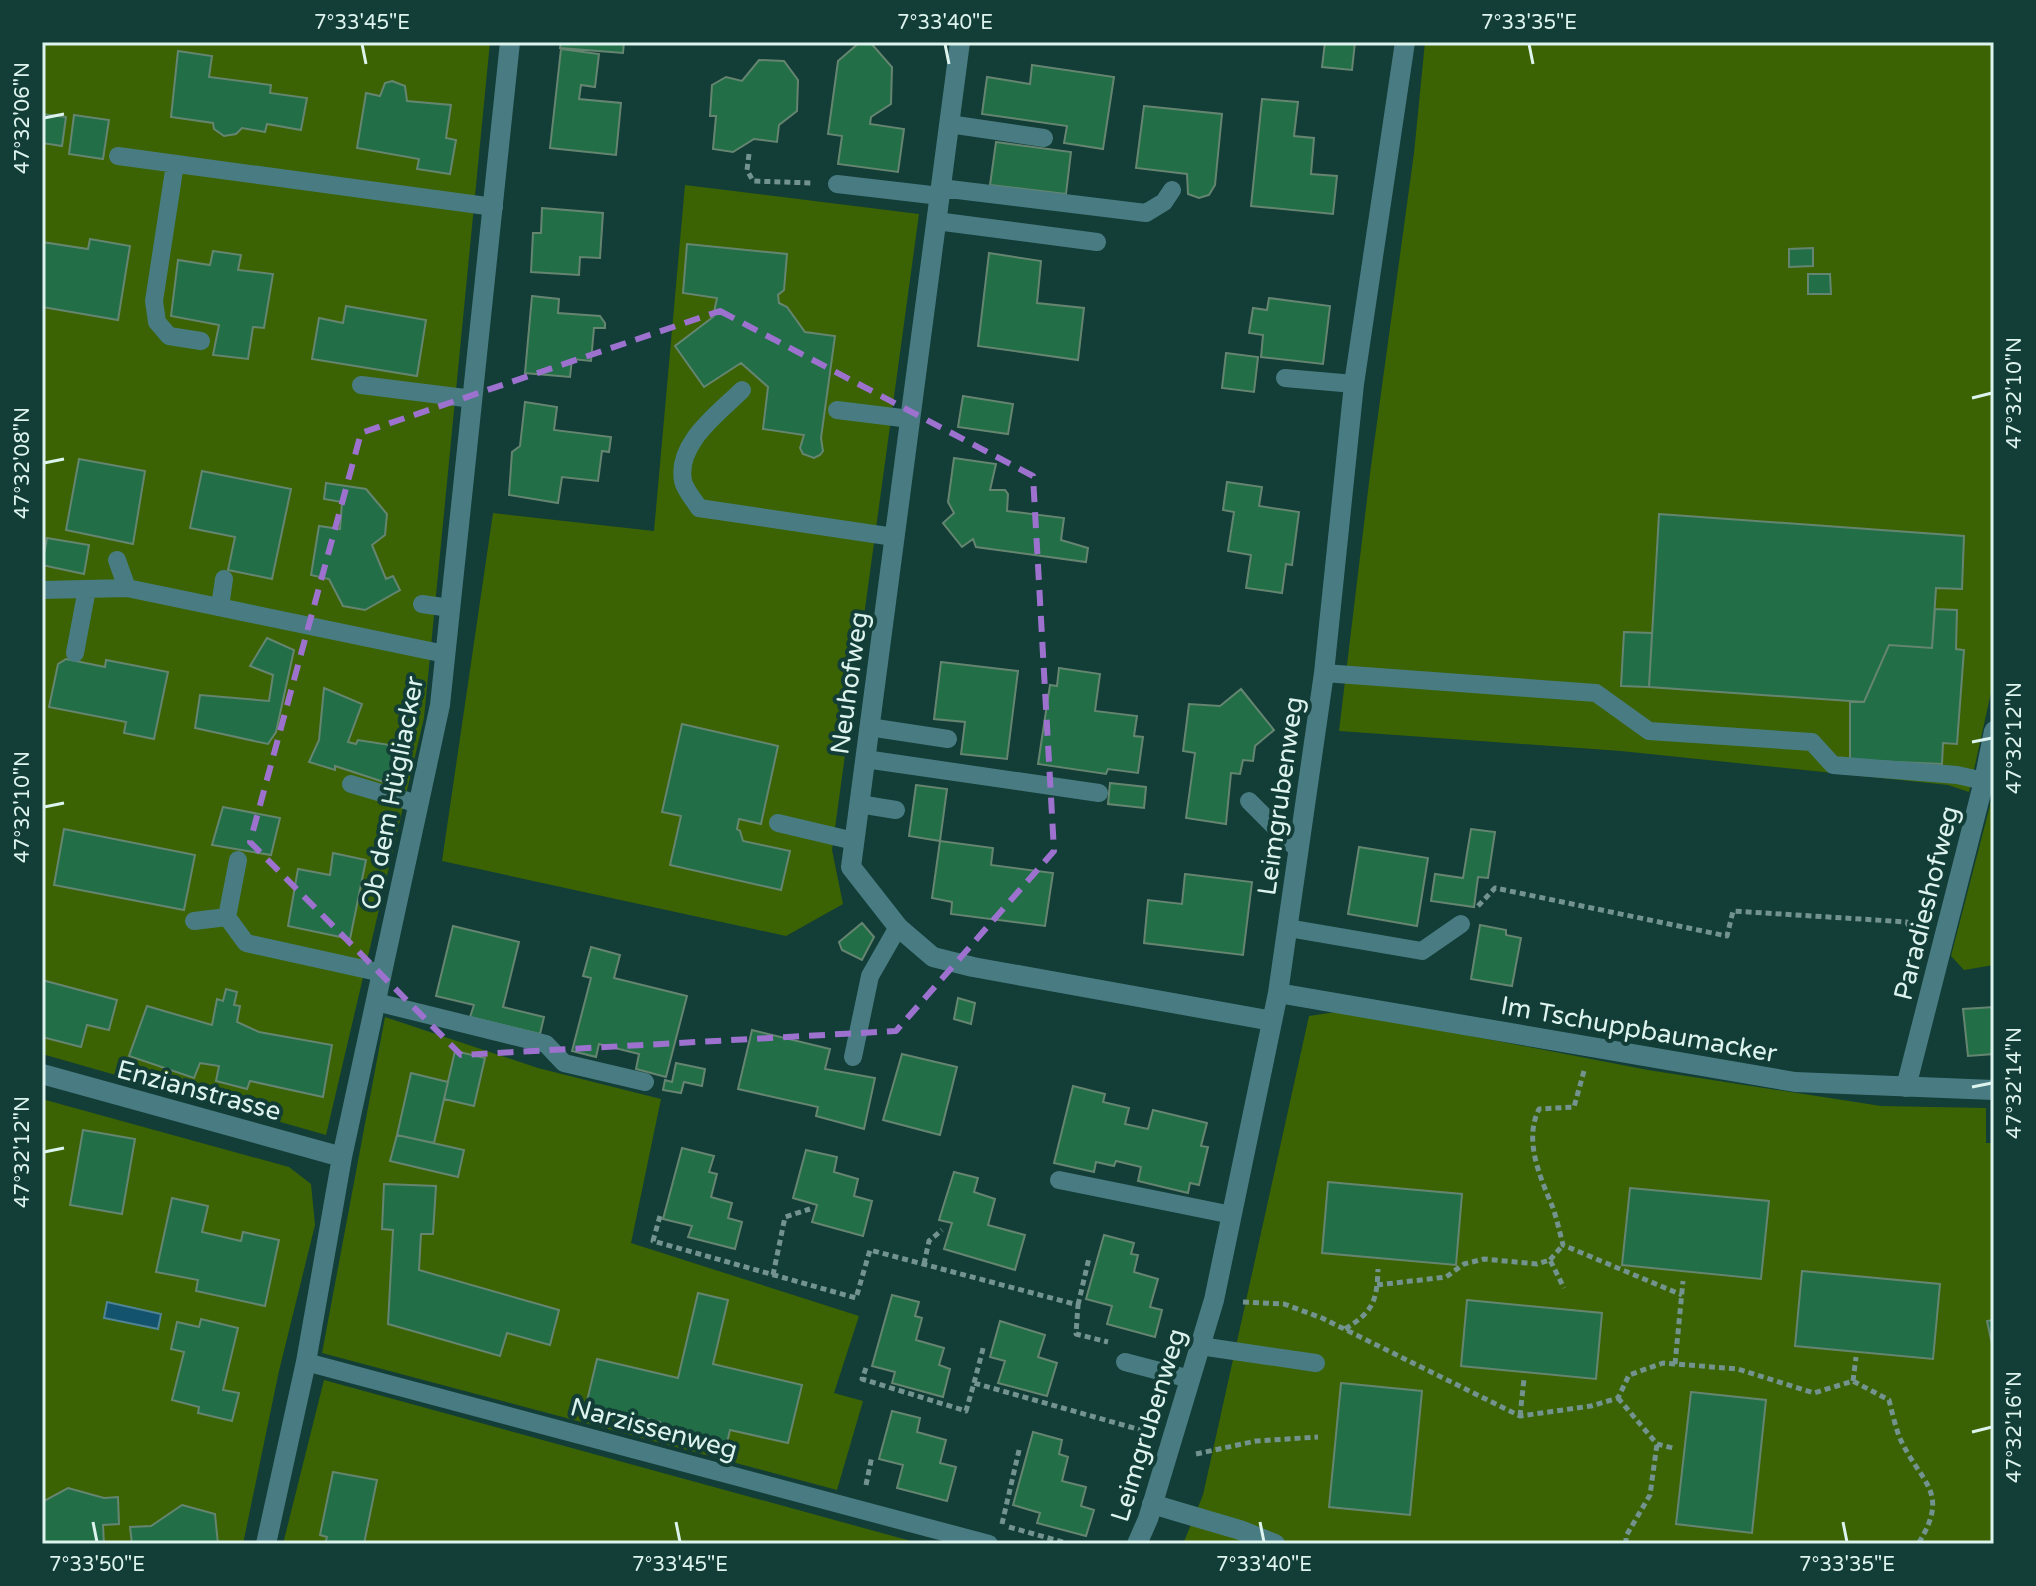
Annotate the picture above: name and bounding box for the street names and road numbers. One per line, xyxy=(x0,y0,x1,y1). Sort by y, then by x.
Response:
street label: Neuhofweg xyxy=(824,610,875,757)
street label: Ob dem Hügliacker xyxy=(355,674,430,913)
street label: Leimgrubenweg xyxy=(1251,695,1310,898)
street label: Paradieshofweg xyxy=(1887,803,1966,1003)
street label: Im Tschuppbaumacker xyxy=(1498,990,1780,1069)
street label: Enzianstrasse xyxy=(113,1054,284,1127)
street label: Leimgrubenweg xyxy=(1104,1325,1193,1526)
street label: Narzissenweg xyxy=(567,1391,741,1466)

